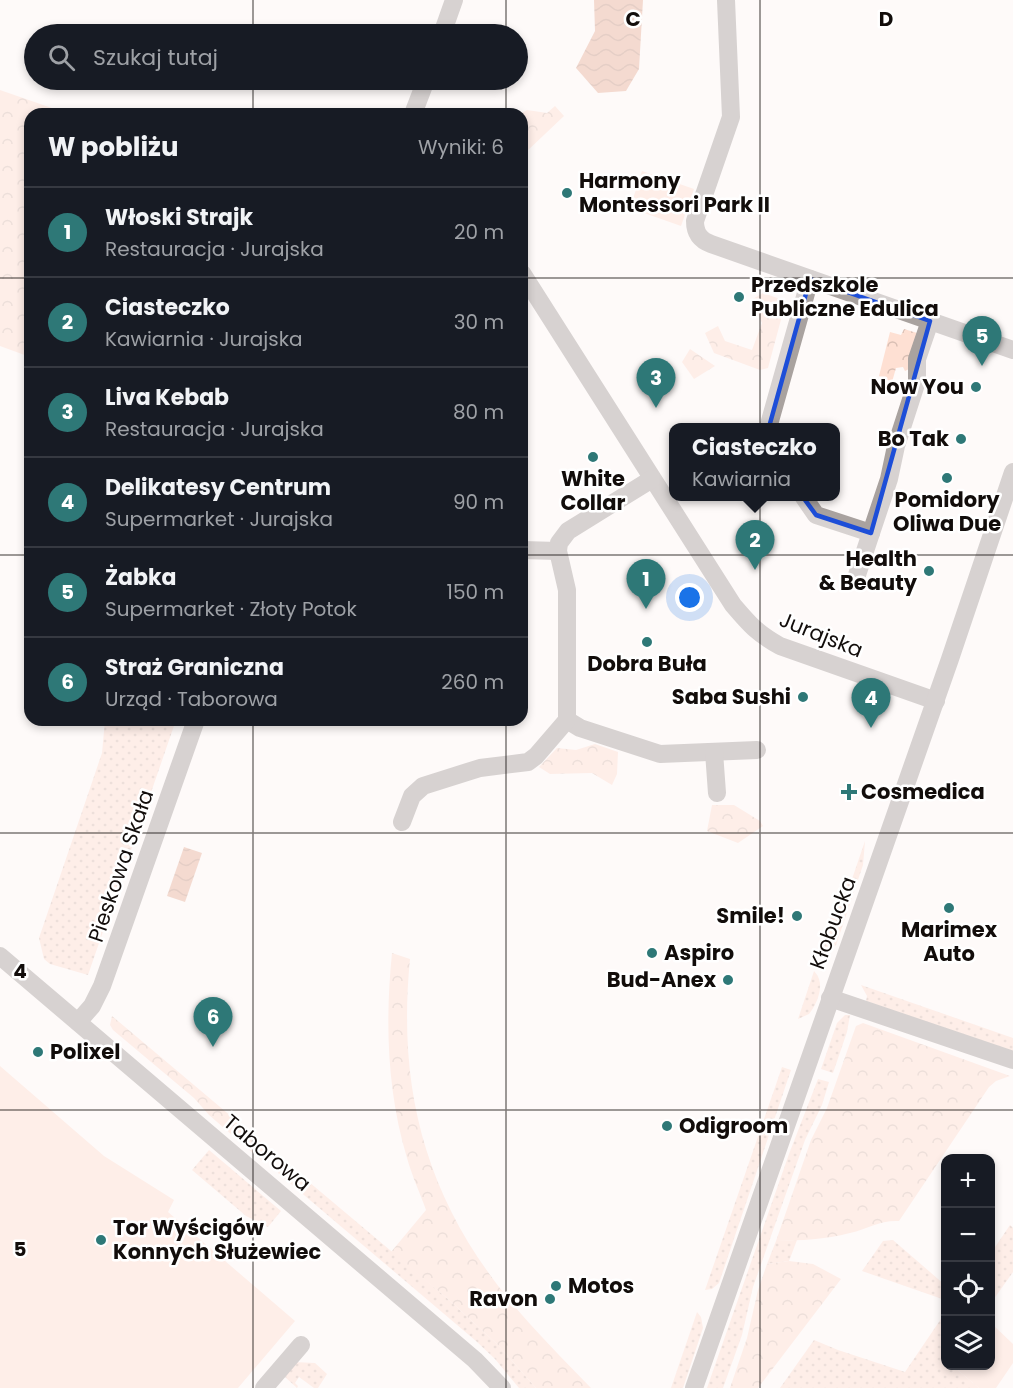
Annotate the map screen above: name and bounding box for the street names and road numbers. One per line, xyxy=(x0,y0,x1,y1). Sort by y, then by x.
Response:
street label: Jurajska xyxy=(775,605,867,664)
street label: Pieskowa Skała xyxy=(81,786,160,946)
street label: Kłobucka xyxy=(802,872,863,973)
street label: Taborowa xyxy=(217,1107,317,1198)

